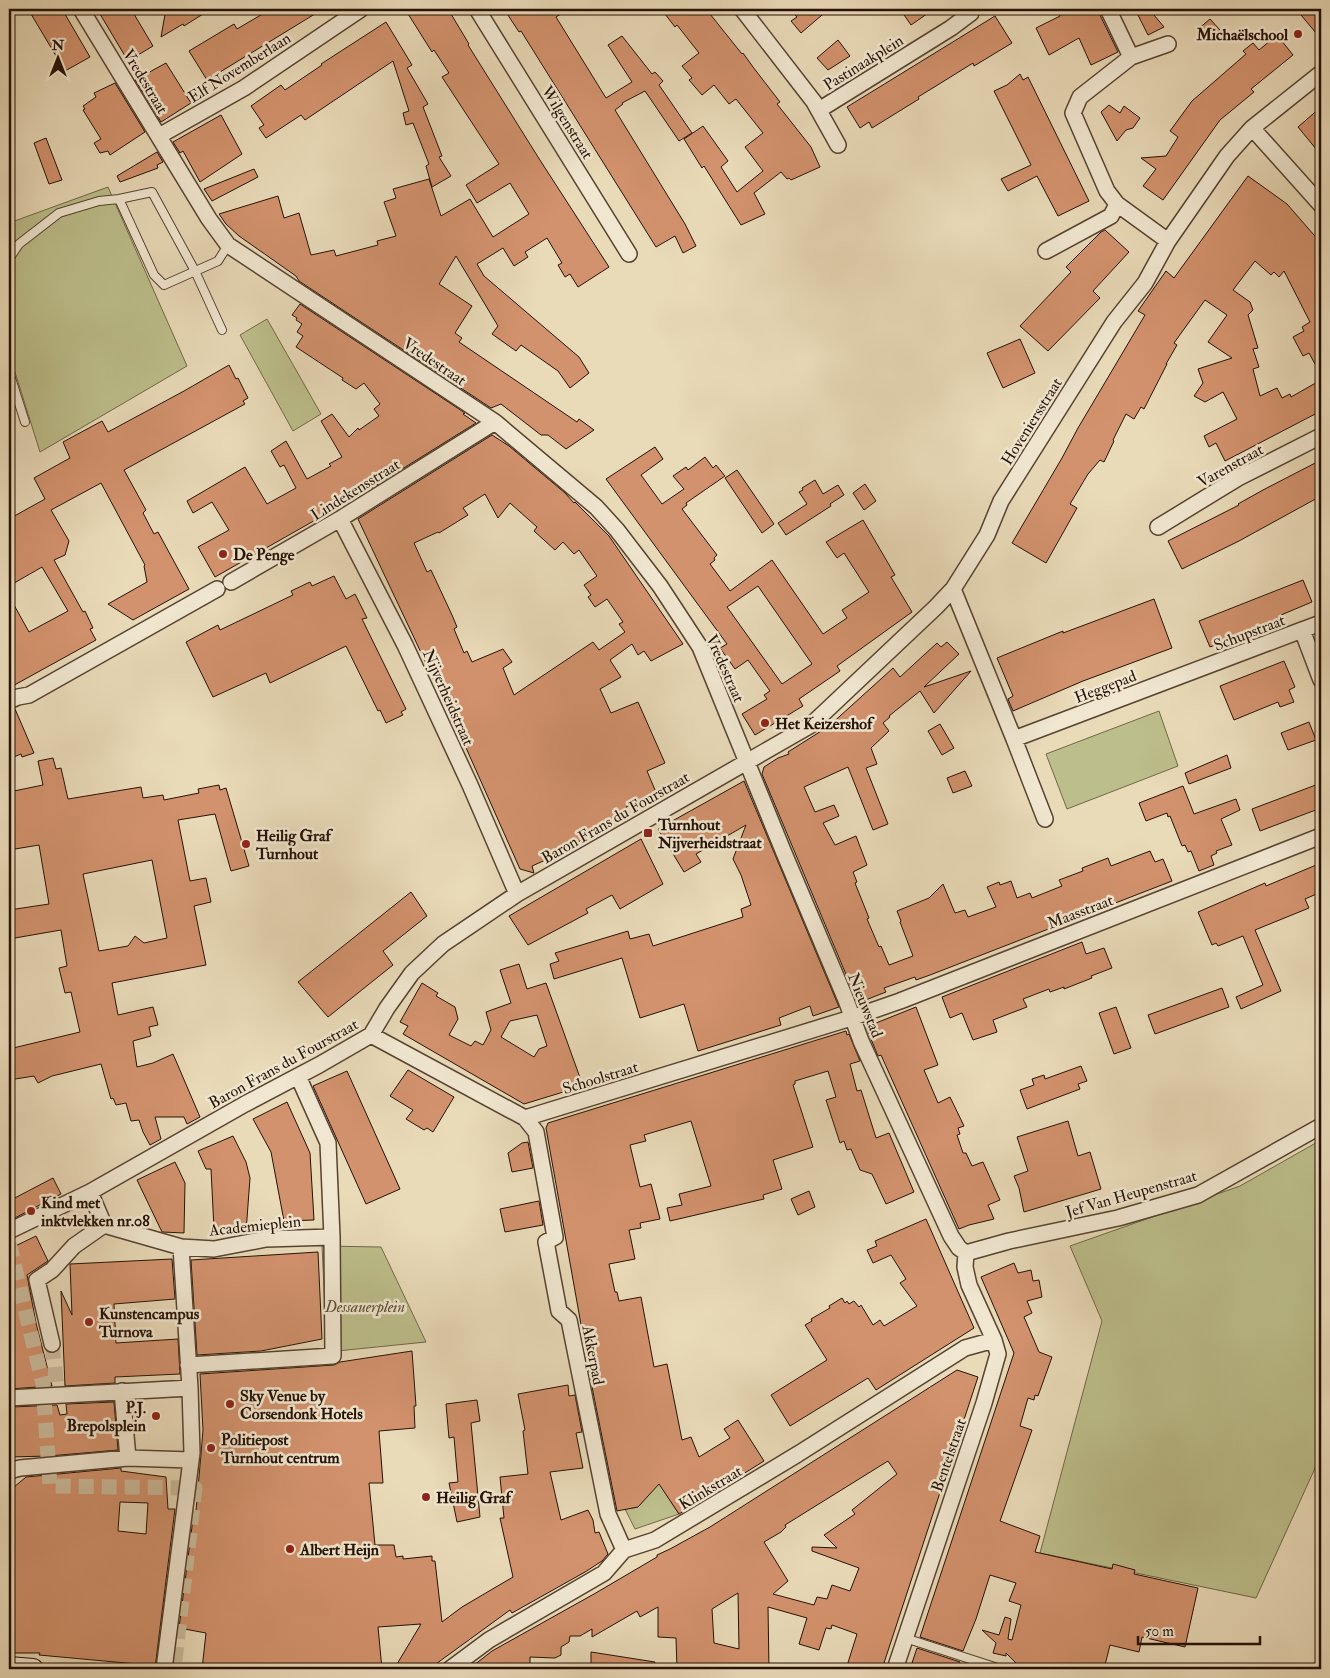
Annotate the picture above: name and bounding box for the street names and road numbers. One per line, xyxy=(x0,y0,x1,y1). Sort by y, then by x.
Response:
street label: Elf Novemberlaan xyxy=(184,28,295,107)
street label: Pastinaakplein xyxy=(820,30,908,96)
street label: Vredestraat xyxy=(118,45,172,118)
street label: Wilgenstraat xyxy=(536,81,597,163)
street label: Vredestraat xyxy=(399,333,470,390)
street label: Hoveniersstraat xyxy=(997,374,1067,469)
street label: Varenstraat xyxy=(1194,440,1267,492)
street label: Lindekensstraat xyxy=(307,454,404,525)
street label: Schupstraat xyxy=(1211,610,1288,657)
street label: Vredestraat xyxy=(701,631,749,705)
street label: Nijverheidstraat xyxy=(418,646,478,749)
street label: Heggepad xyxy=(1072,666,1140,709)
street label: Baron Frans du Fourstraat xyxy=(538,767,693,868)
street label: Maasstraat xyxy=(1045,890,1116,934)
street label: Nieuwstad xyxy=(843,970,887,1041)
street label: Baron Frans du Fourstraat xyxy=(205,1014,362,1113)
street label: Schoolstraat xyxy=(560,1057,641,1099)
street label: Jef Van Heupenstraat xyxy=(1062,1166,1199,1223)
street label: Academieplein xyxy=(207,1211,302,1242)
street label: Akkerpad xyxy=(576,1323,609,1387)
street label: Bentelstraat xyxy=(927,1416,971,1495)
street label: Klinkstraat xyxy=(675,1461,746,1515)

